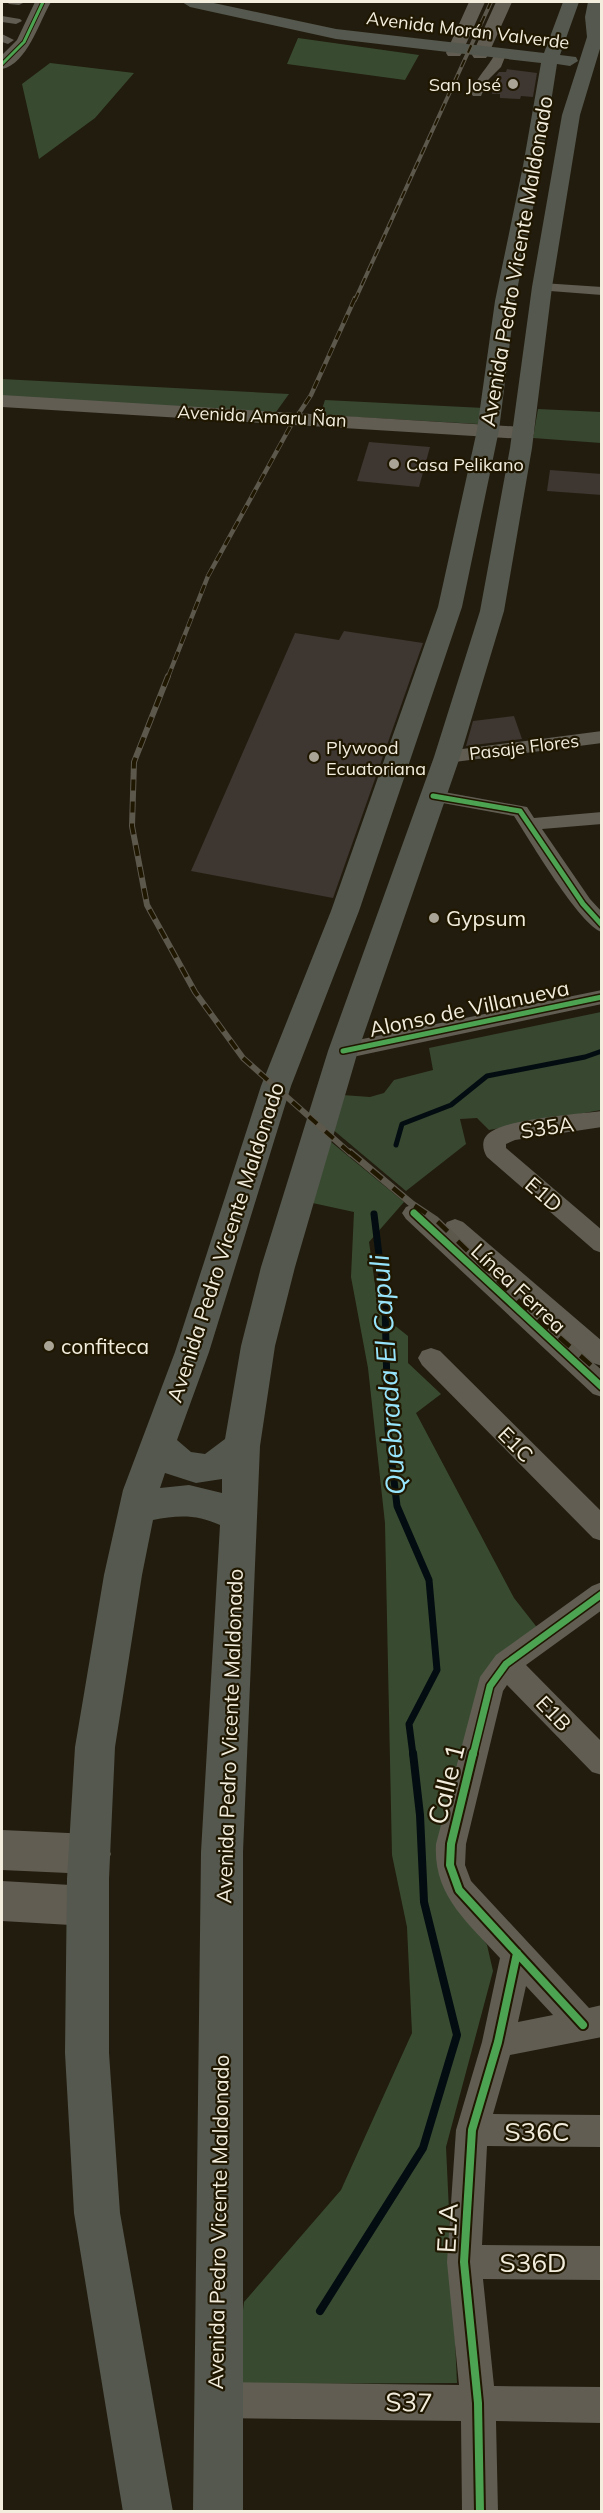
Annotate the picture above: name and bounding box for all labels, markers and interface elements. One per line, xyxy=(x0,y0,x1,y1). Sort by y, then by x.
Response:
street label: Avenida Morán Valverde xyxy=(365,6,571,54)
place label: San José xyxy=(429,73,501,96)
marker: San José xyxy=(506,77,520,91)
street label: Avenida Pedro Vicente Maldonado xyxy=(474,94,558,428)
street label: Avenida Amaru Ñan xyxy=(177,400,347,432)
place label: Casa Pelikano xyxy=(406,453,524,476)
marker: Casa Pelikano xyxy=(387,457,401,471)
street label: Pasaje Flores xyxy=(468,729,580,765)
place label: Plywood Ecuatoriana xyxy=(326,736,426,780)
marker: Plywood Ecuatoriana xyxy=(307,750,321,764)
place label: Gypsum xyxy=(446,905,526,931)
marker: Gypsum xyxy=(427,911,441,925)
street label: Alonso de Villanueva xyxy=(367,974,571,1042)
street label: Avenida Pedro Vicente Maldonado xyxy=(161,1079,289,1405)
street label: S35A xyxy=(519,1110,576,1144)
street label: E1D xyxy=(520,1171,568,1217)
street label: Línea Ferrea xyxy=(466,1237,572,1339)
water label: Quebrada El Capuli xyxy=(362,1253,412,1496)
place label: confiteca xyxy=(61,1333,149,1359)
marker: confiteca xyxy=(42,1339,56,1353)
street label: E1C xyxy=(493,1421,539,1467)
street label: Avenida Pedro Vicente Maldonado xyxy=(210,1568,248,1904)
street label: E1B xyxy=(531,1690,577,1736)
street label: Calle 1 xyxy=(420,1740,472,1828)
street label: Avenida Pedro Vicente Maldonado xyxy=(202,2054,234,2390)
street label: S36C xyxy=(504,2115,570,2148)
street label: E1A xyxy=(429,2202,465,2254)
street label: S36D xyxy=(500,2246,566,2279)
street label: S37 xyxy=(385,2385,433,2419)

